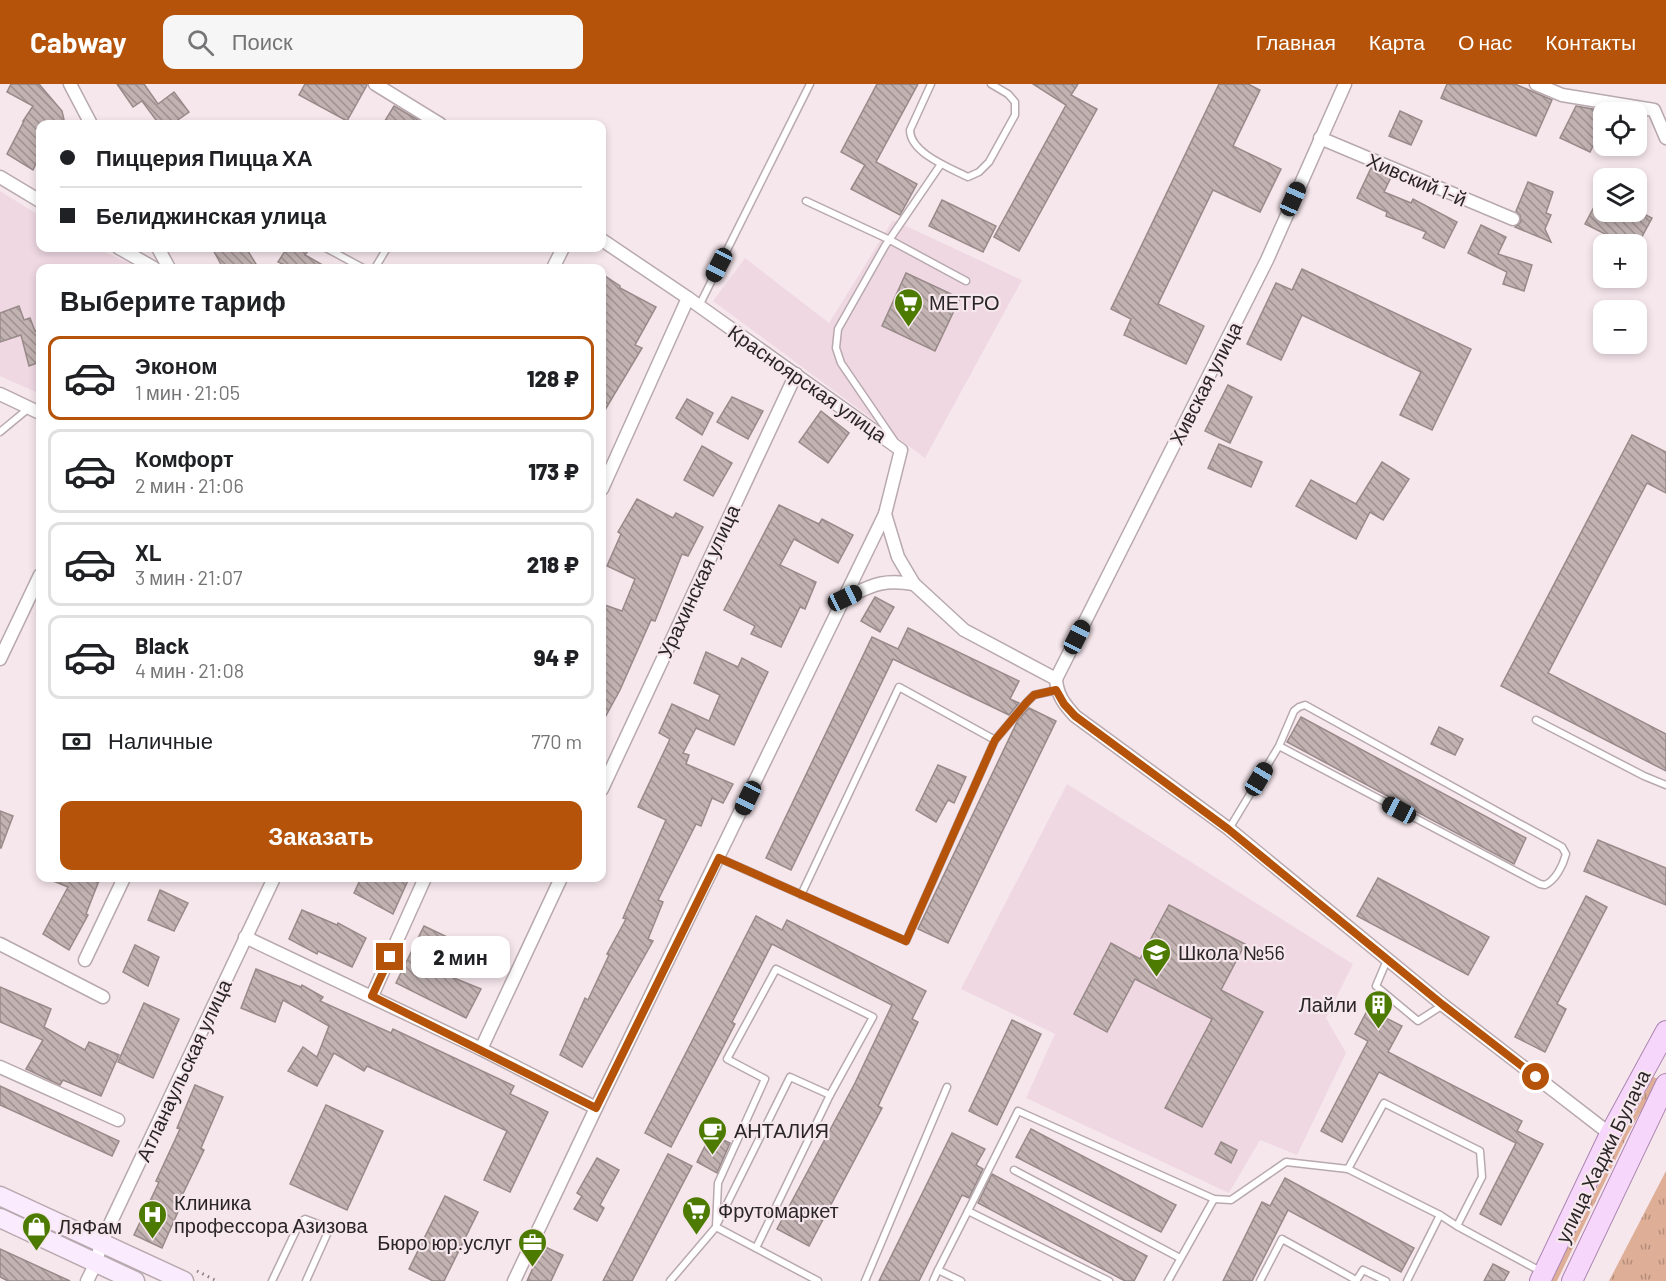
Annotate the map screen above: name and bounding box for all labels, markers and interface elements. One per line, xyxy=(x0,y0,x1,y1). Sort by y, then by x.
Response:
search box xyxy=(163,15,583,69)
text: Cabway xyxy=(30,25,127,59)
icon: search xyxy=(184,26,217,59)
text: Поиск xyxy=(232,28,293,54)
text: Главная xyxy=(1256,29,1336,54)
text: Карта xyxy=(1369,29,1425,54)
text: О нас xyxy=(1458,29,1512,54)
text: Контакты xyxy=(1545,29,1636,54)
map controls xyxy=(1593,102,1647,354)
button: locate xyxy=(1593,102,1647,156)
text: Пиццерия Пицца ХА xyxy=(96,144,313,170)
street label: Хивский 1-й xyxy=(1363,147,1471,211)
button: layers xyxy=(1593,168,1647,222)
car xyxy=(1277,179,1309,219)
text: Белиджинская улица xyxy=(96,202,326,228)
button: + xyxy=(1593,234,1647,288)
car xyxy=(703,245,735,285)
text: Выберите тариф xyxy=(60,284,286,316)
supermarket icon: МЕТРО xyxy=(892,286,924,328)
place label: МЕТРО xyxy=(929,290,1000,314)
button: − xyxy=(1593,300,1647,354)
street label: Хивская улица xyxy=(1164,317,1247,449)
street label: Красноярская улица xyxy=(724,319,893,447)
icon: car xyxy=(63,351,117,405)
text: Эконом xyxy=(135,352,218,378)
text: 128 ₽ xyxy=(527,365,579,391)
text: 1 мин · 21:05 xyxy=(135,380,240,404)
icon: car xyxy=(63,444,117,498)
text: Комфорт xyxy=(135,445,234,471)
text: 173 ₽ xyxy=(528,458,579,484)
text: 2 мин · 21:06 xyxy=(135,473,244,497)
street label: Урахинская улица xyxy=(652,500,744,661)
icon: car xyxy=(63,537,117,591)
text: XL xyxy=(135,539,161,565)
text: 218 ₽ xyxy=(527,551,579,577)
text: 3 мин · 21:07 xyxy=(135,565,242,589)
car xyxy=(825,582,865,614)
car xyxy=(1061,617,1093,657)
icon: car xyxy=(63,630,117,684)
text: Black xyxy=(135,632,189,658)
text: 94 ₽ xyxy=(534,644,579,670)
text: 4 мин · 21:08 xyxy=(135,658,244,682)
icon: cash xyxy=(60,725,93,758)
text: Наличные xyxy=(108,727,213,753)
text: 770 m xyxy=(531,729,582,753)
car xyxy=(1242,759,1276,799)
car xyxy=(732,778,764,818)
car xyxy=(1379,794,1419,826)
button: Заказать xyxy=(60,801,582,870)
callout: 2 мин xyxy=(411,936,510,978)
school or university icon: Школа №56 xyxy=(1141,936,1173,978)
place label: Школа №56 xyxy=(1178,940,1285,964)
route end xyxy=(376,943,403,970)
text: 2 мин xyxy=(433,945,488,969)
street label: Атланаульская улица xyxy=(130,974,236,1165)
building icon: Лайли xyxy=(1362,988,1394,1030)
place label: Лайли xyxy=(1299,992,1357,1016)
route start xyxy=(1522,1063,1549,1090)
street label: улица Хаджи Булача xyxy=(1550,1065,1655,1247)
cafe icon: АНТАЛИЯ xyxy=(697,1114,729,1156)
place label: АНТАЛИЯ xyxy=(734,1118,829,1142)
place label: Клиника профессора Азизова xyxy=(174,1190,368,1237)
supermarket icon: Фрутомаркет xyxy=(681,1194,713,1236)
hospital icon: Клиника профессора Азизова xyxy=(137,1198,169,1240)
place label: Фрутомаркет xyxy=(718,1198,839,1222)
shop icon: ЛяФам xyxy=(21,1210,53,1252)
place label: ЛяФам xyxy=(58,1214,122,1238)
office icon: Бюро юр.услуг xyxy=(517,1226,549,1268)
place label: Бюро юр.услуг xyxy=(377,1230,512,1254)

